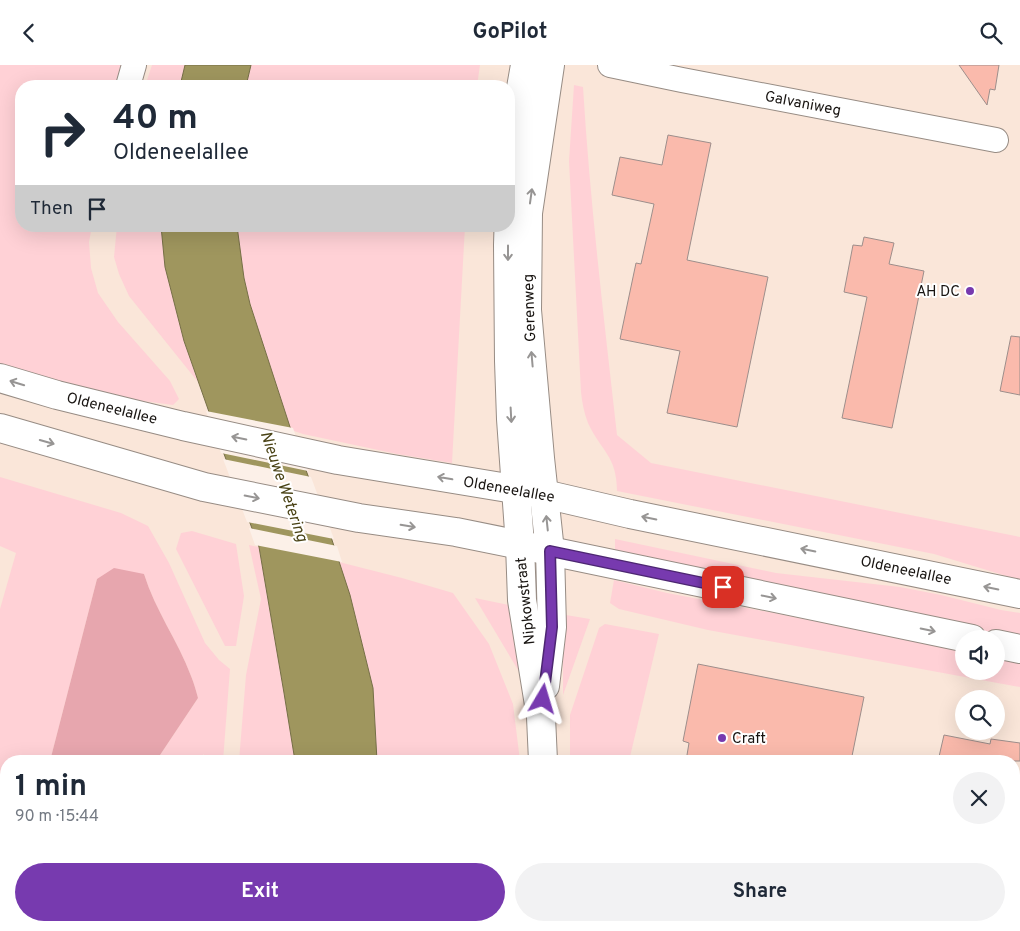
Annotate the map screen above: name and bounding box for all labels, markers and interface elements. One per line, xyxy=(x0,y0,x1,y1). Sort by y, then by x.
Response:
icon: back xyxy=(15,19,43,47)
text: GoPilot xyxy=(472,19,548,46)
icon: search xyxy=(977,19,1005,47)
street label: Galvaniweg xyxy=(763,88,842,121)
text: 40 m xyxy=(113,97,198,141)
icon: right xyxy=(30,100,95,165)
text: Oldeneelallee xyxy=(113,140,249,167)
one-way arrow xyxy=(526,189,536,205)
icon: arrive xyxy=(83,195,111,223)
text: Then xyxy=(30,197,73,221)
one-way arrow xyxy=(503,244,513,260)
street label: Gerenweg xyxy=(520,274,541,342)
place label: AH DC xyxy=(916,283,960,302)
marker: AH DC xyxy=(964,285,976,297)
one-way arrow xyxy=(527,351,536,367)
one-way arrow xyxy=(10,377,26,387)
street label: Oldeneelallee xyxy=(64,389,159,430)
one-way arrow xyxy=(506,406,516,423)
water label: Nieuwe Wetering xyxy=(255,429,312,545)
one-way arrow xyxy=(231,433,247,442)
one-way arrow xyxy=(38,438,54,447)
one-way arrow xyxy=(437,472,453,482)
street label: Oldeneelallee xyxy=(461,473,556,508)
one-way arrow xyxy=(244,492,260,502)
one-way arrow xyxy=(642,513,658,522)
one-way arrow xyxy=(542,515,552,531)
one-way arrow xyxy=(399,521,415,531)
one-way arrow xyxy=(801,545,817,555)
street label: Oldeneelallee xyxy=(858,553,953,590)
street label: Nipkowstraat xyxy=(512,556,541,646)
pin xyxy=(702,566,744,608)
icon: arrive xyxy=(709,573,737,601)
one-way arrow xyxy=(984,583,1000,592)
one-way arrow xyxy=(760,593,776,602)
one-way arrow xyxy=(920,625,936,635)
map controls xyxy=(955,630,1005,740)
button: sound xyxy=(955,630,1005,680)
position arrow xyxy=(516,672,568,724)
button: search xyxy=(955,690,1005,740)
place label: Craft xyxy=(732,730,766,749)
marker: Craft xyxy=(716,732,728,744)
text: 1 min xyxy=(15,769,87,806)
button: close xyxy=(953,772,1005,824)
text: 90 m · 15:44 xyxy=(15,807,99,827)
button: Exit xyxy=(15,863,505,921)
button: Share xyxy=(515,863,1005,921)

